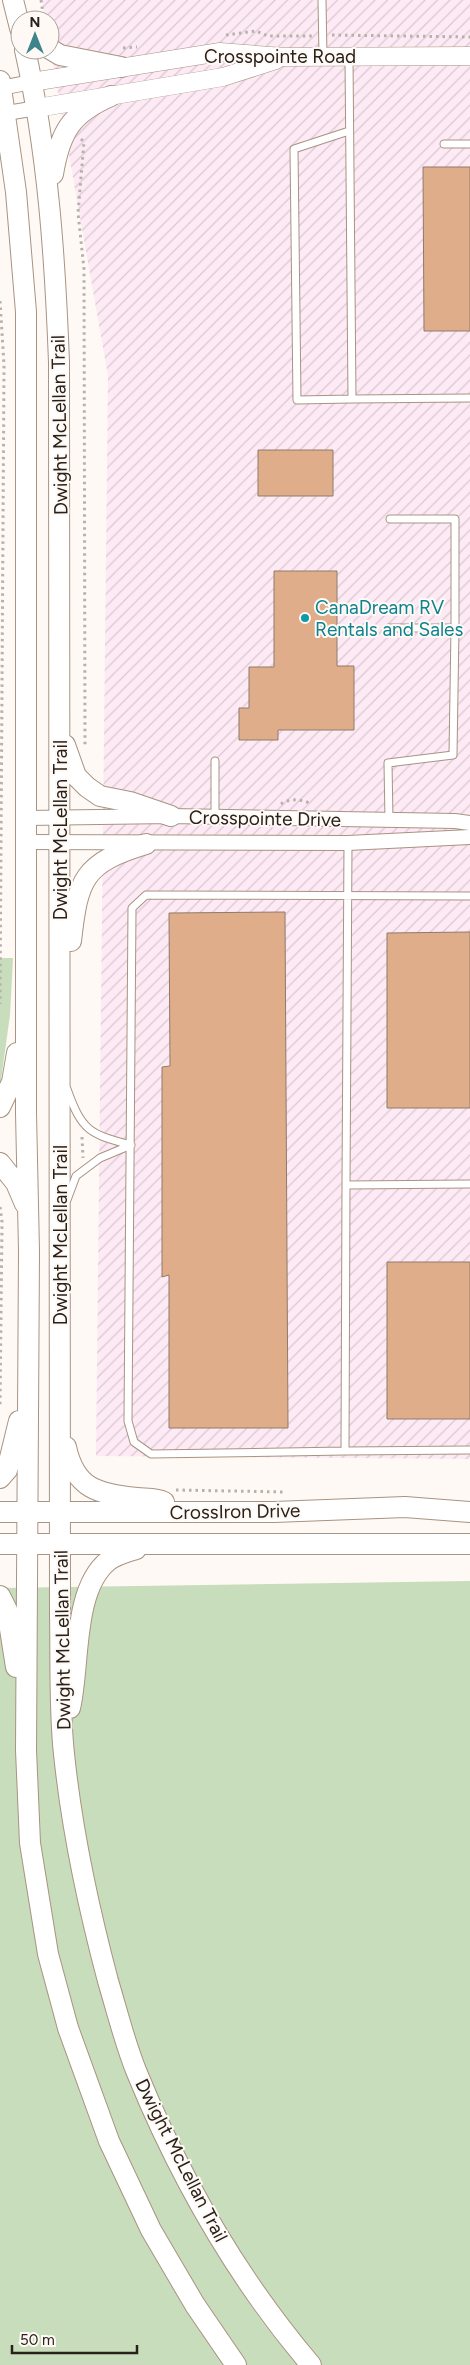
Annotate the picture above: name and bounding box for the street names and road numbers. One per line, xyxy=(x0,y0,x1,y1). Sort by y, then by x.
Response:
street label: Crosspointe Road xyxy=(204,45,356,68)
street label: Dwight McLellan Trail xyxy=(46,335,73,515)
street label: Dwight McLellan Trail xyxy=(49,740,72,920)
street label: Crosspointe Drive xyxy=(189,806,341,831)
street label: Dwight McLellan Trail xyxy=(49,1145,72,1325)
street label: CrossIron Drive xyxy=(169,1499,301,1524)
street label: Dwight McLellan Trail xyxy=(49,1550,76,1730)
street label: Dwight McLellan Trail xyxy=(130,2075,233,2246)

